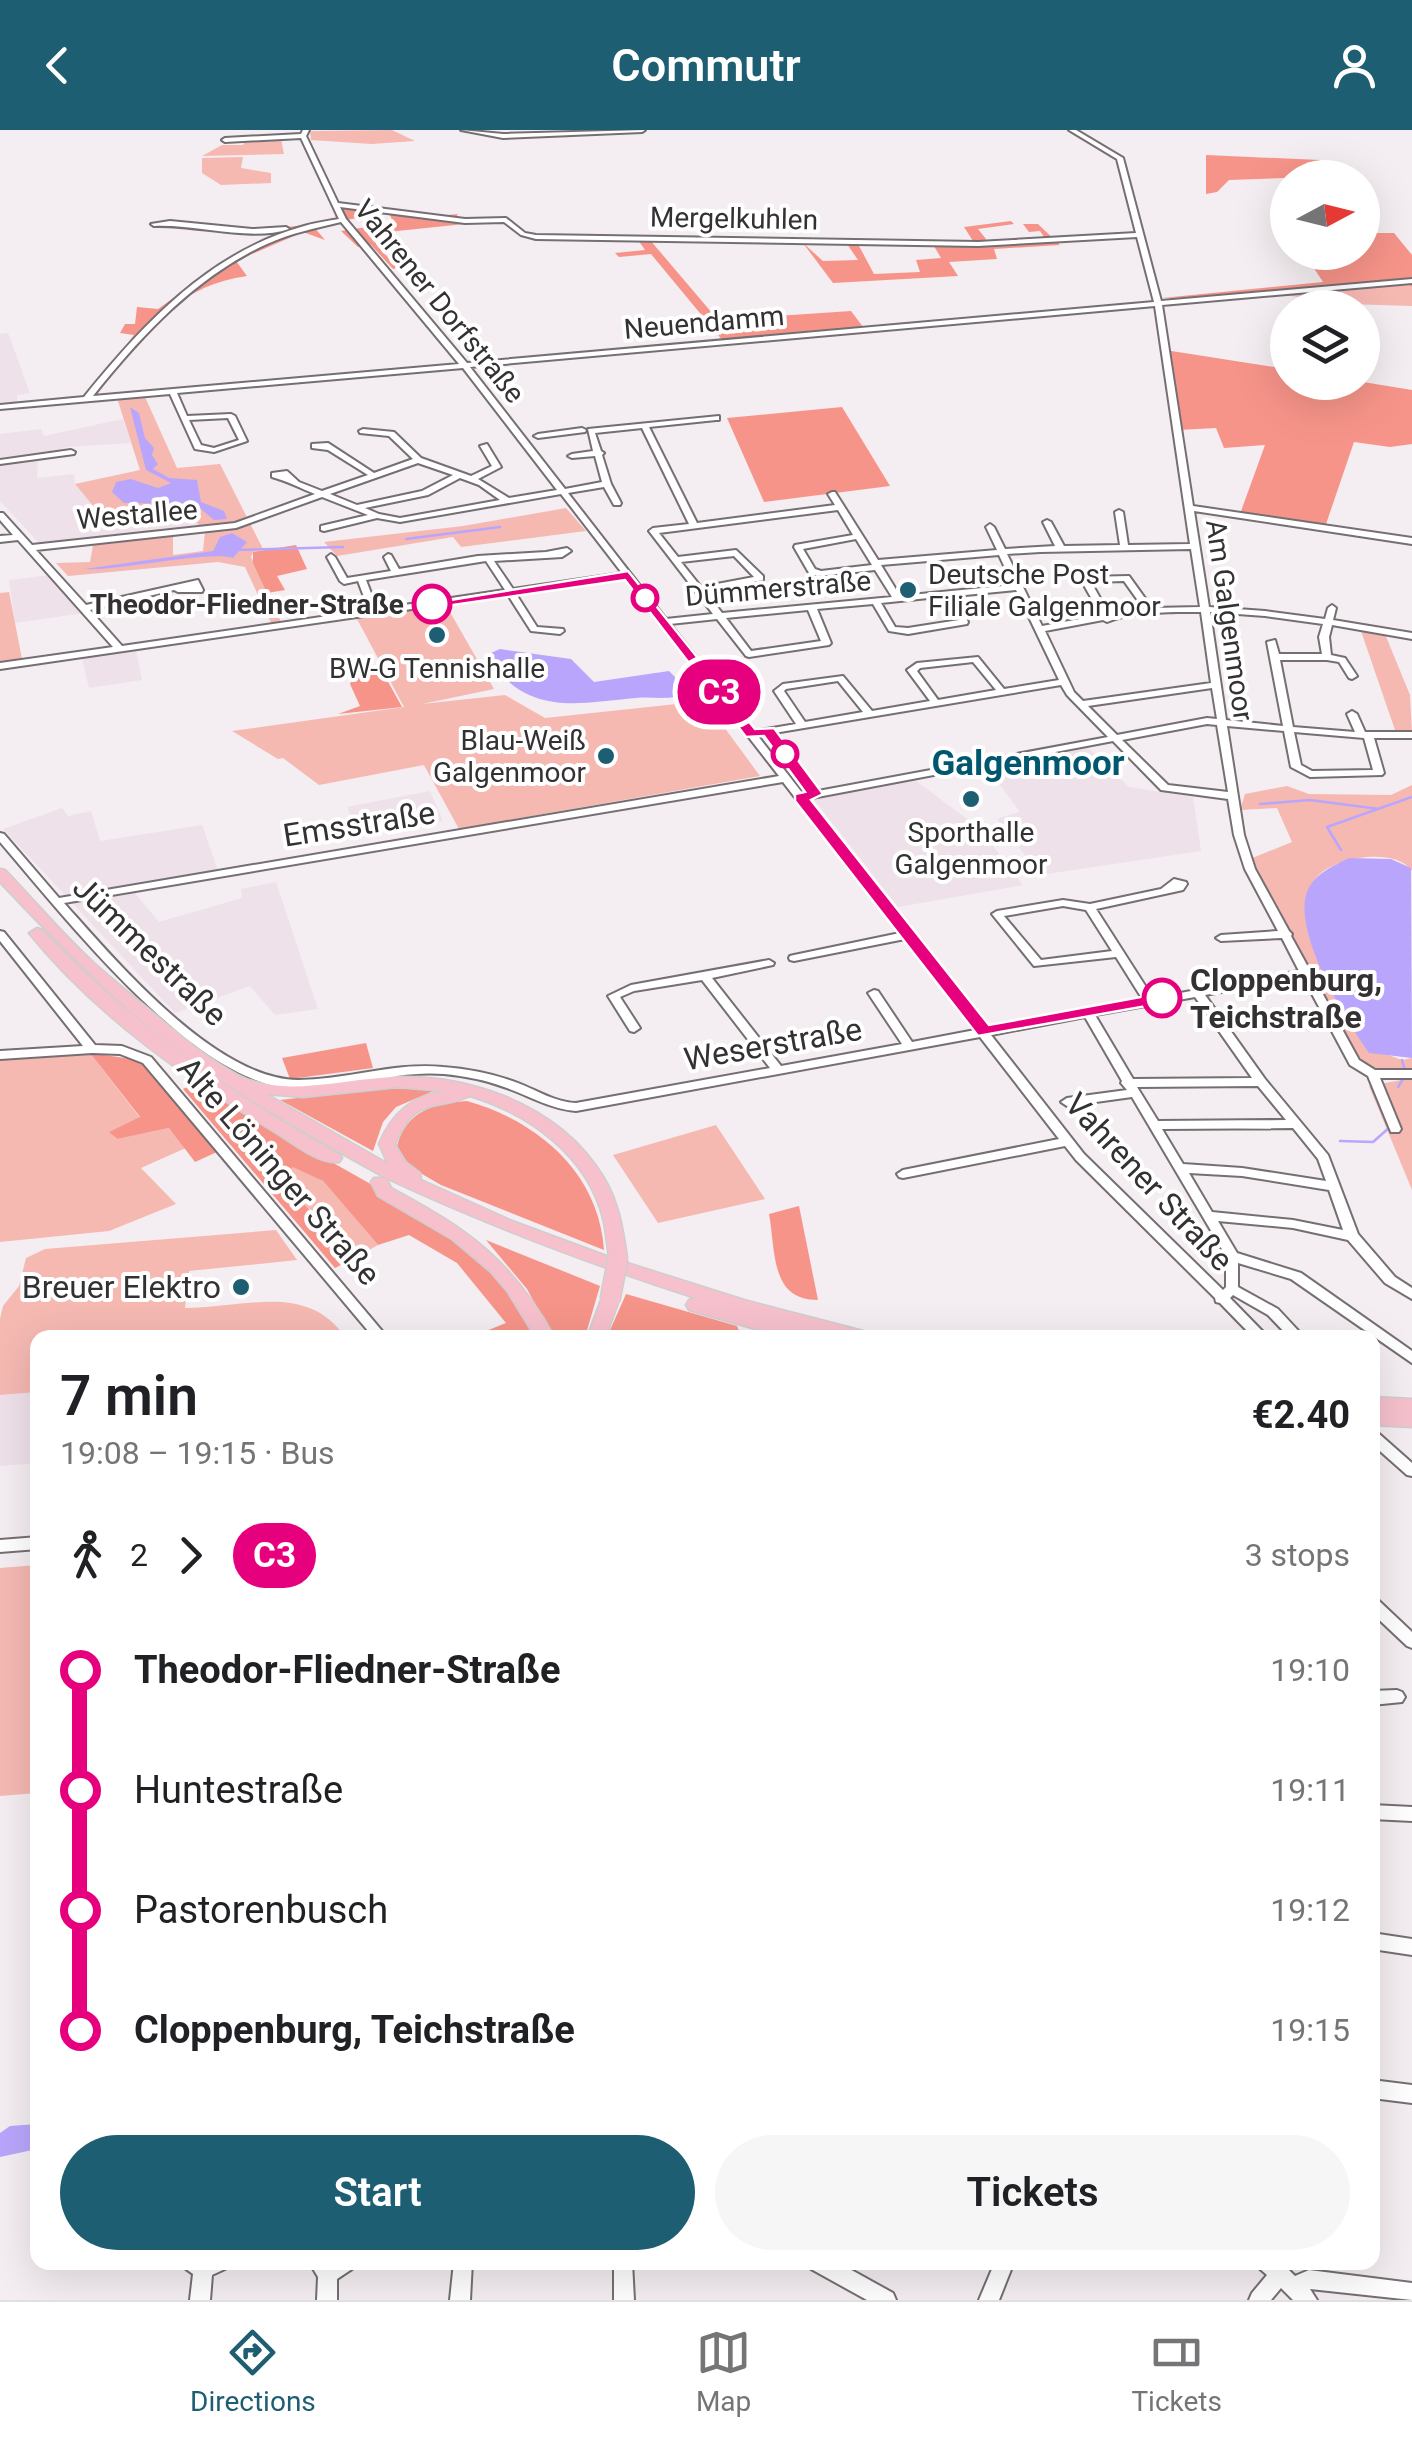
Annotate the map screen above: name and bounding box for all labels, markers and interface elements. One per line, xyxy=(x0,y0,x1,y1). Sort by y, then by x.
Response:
icon: back xyxy=(30,38,85,93)
icon: person xyxy=(1327,38,1382,93)
text: Commutr xyxy=(611,39,801,92)
north arrow xyxy=(1270,160,1380,270)
map controls xyxy=(1270,160,1380,400)
street label: Vahrener Dorfstraße xyxy=(348,193,532,410)
street label: Mergelkuhlen xyxy=(650,201,818,236)
button: layers xyxy=(1270,290,1380,400)
street label: Neuendamm xyxy=(623,299,786,346)
street label: Westallee xyxy=(75,493,199,536)
street label: Am Galgenmoor xyxy=(1199,517,1260,723)
place label: Deutsche Post Filiale Galgenmoor xyxy=(928,558,1161,623)
street label: Dümmerstraße xyxy=(684,564,872,613)
marker: Deutsche Post Filiale Galgenmoor xyxy=(897,579,919,601)
marker: Theodor-Fliedner-Straße xyxy=(413,585,451,623)
unlabelled marker xyxy=(632,585,658,611)
place label: Theodor-Fliedner-Straße xyxy=(90,588,404,621)
marker: BW-G Tennishalle xyxy=(426,624,448,646)
place label: BW-G Tennishalle xyxy=(329,652,545,685)
line badge: C3 xyxy=(674,660,764,724)
text: C3 xyxy=(698,672,740,713)
place label: Blau-Weiß Galgenmoor xyxy=(433,724,587,789)
unlabelled marker xyxy=(772,741,798,767)
district label: Galgenmoor xyxy=(931,743,1125,784)
marker: Blau-Weiß Galgenmoor xyxy=(595,745,617,767)
marker: Sporthalle Galgenmoor xyxy=(960,788,982,810)
street label: Emsstraße xyxy=(280,793,438,855)
place label: Sporthalle Galgenmoor xyxy=(894,816,1048,881)
street label: Jümmestraße xyxy=(65,868,235,1034)
place label: Cloppenburg, Teichstraße xyxy=(1190,961,1382,1036)
marker: Cloppenburg, Teichstraße xyxy=(1143,979,1181,1017)
street label: Weserstraße xyxy=(681,1010,865,1078)
street label: Alte Löninger Straße xyxy=(170,1049,388,1293)
street label: Vahrener Straße xyxy=(1057,1085,1241,1279)
place label: Breuer Elektro xyxy=(22,1268,221,1306)
marker: Breuer Elektro xyxy=(230,1276,252,1298)
text: 7 min xyxy=(60,1364,198,1428)
text: €2.40 xyxy=(1252,1393,1350,1437)
text: 19:08 – 19:15 · Bus xyxy=(60,1434,335,1472)
icon: walk xyxy=(60,1528,115,1583)
icon: forward xyxy=(163,1528,218,1583)
text: C3 xyxy=(253,1535,296,1576)
text: 2 xyxy=(130,1536,148,1574)
text: 3 stops xyxy=(1245,1536,1350,1574)
text: Theodor-Fliedner-Straße xyxy=(134,1648,561,1692)
text: 19:10 xyxy=(1270,1651,1350,1689)
text: Huntestraße xyxy=(134,1768,343,1812)
text: 19:11 xyxy=(1270,1771,1350,1809)
text: Pastorenbusch xyxy=(134,1888,388,1932)
text: 19:12 xyxy=(1270,1891,1350,1929)
text: Cloppenburg, Teichstraße xyxy=(134,2008,575,2052)
text: 19:15 xyxy=(1270,2011,1350,2049)
button: Start xyxy=(60,2135,695,2250)
button: Tickets xyxy=(715,2135,1350,2250)
tab: Directions xyxy=(190,2325,316,2418)
tab: Map xyxy=(696,2325,751,2418)
tab: Tickets xyxy=(1131,2325,1222,2418)

